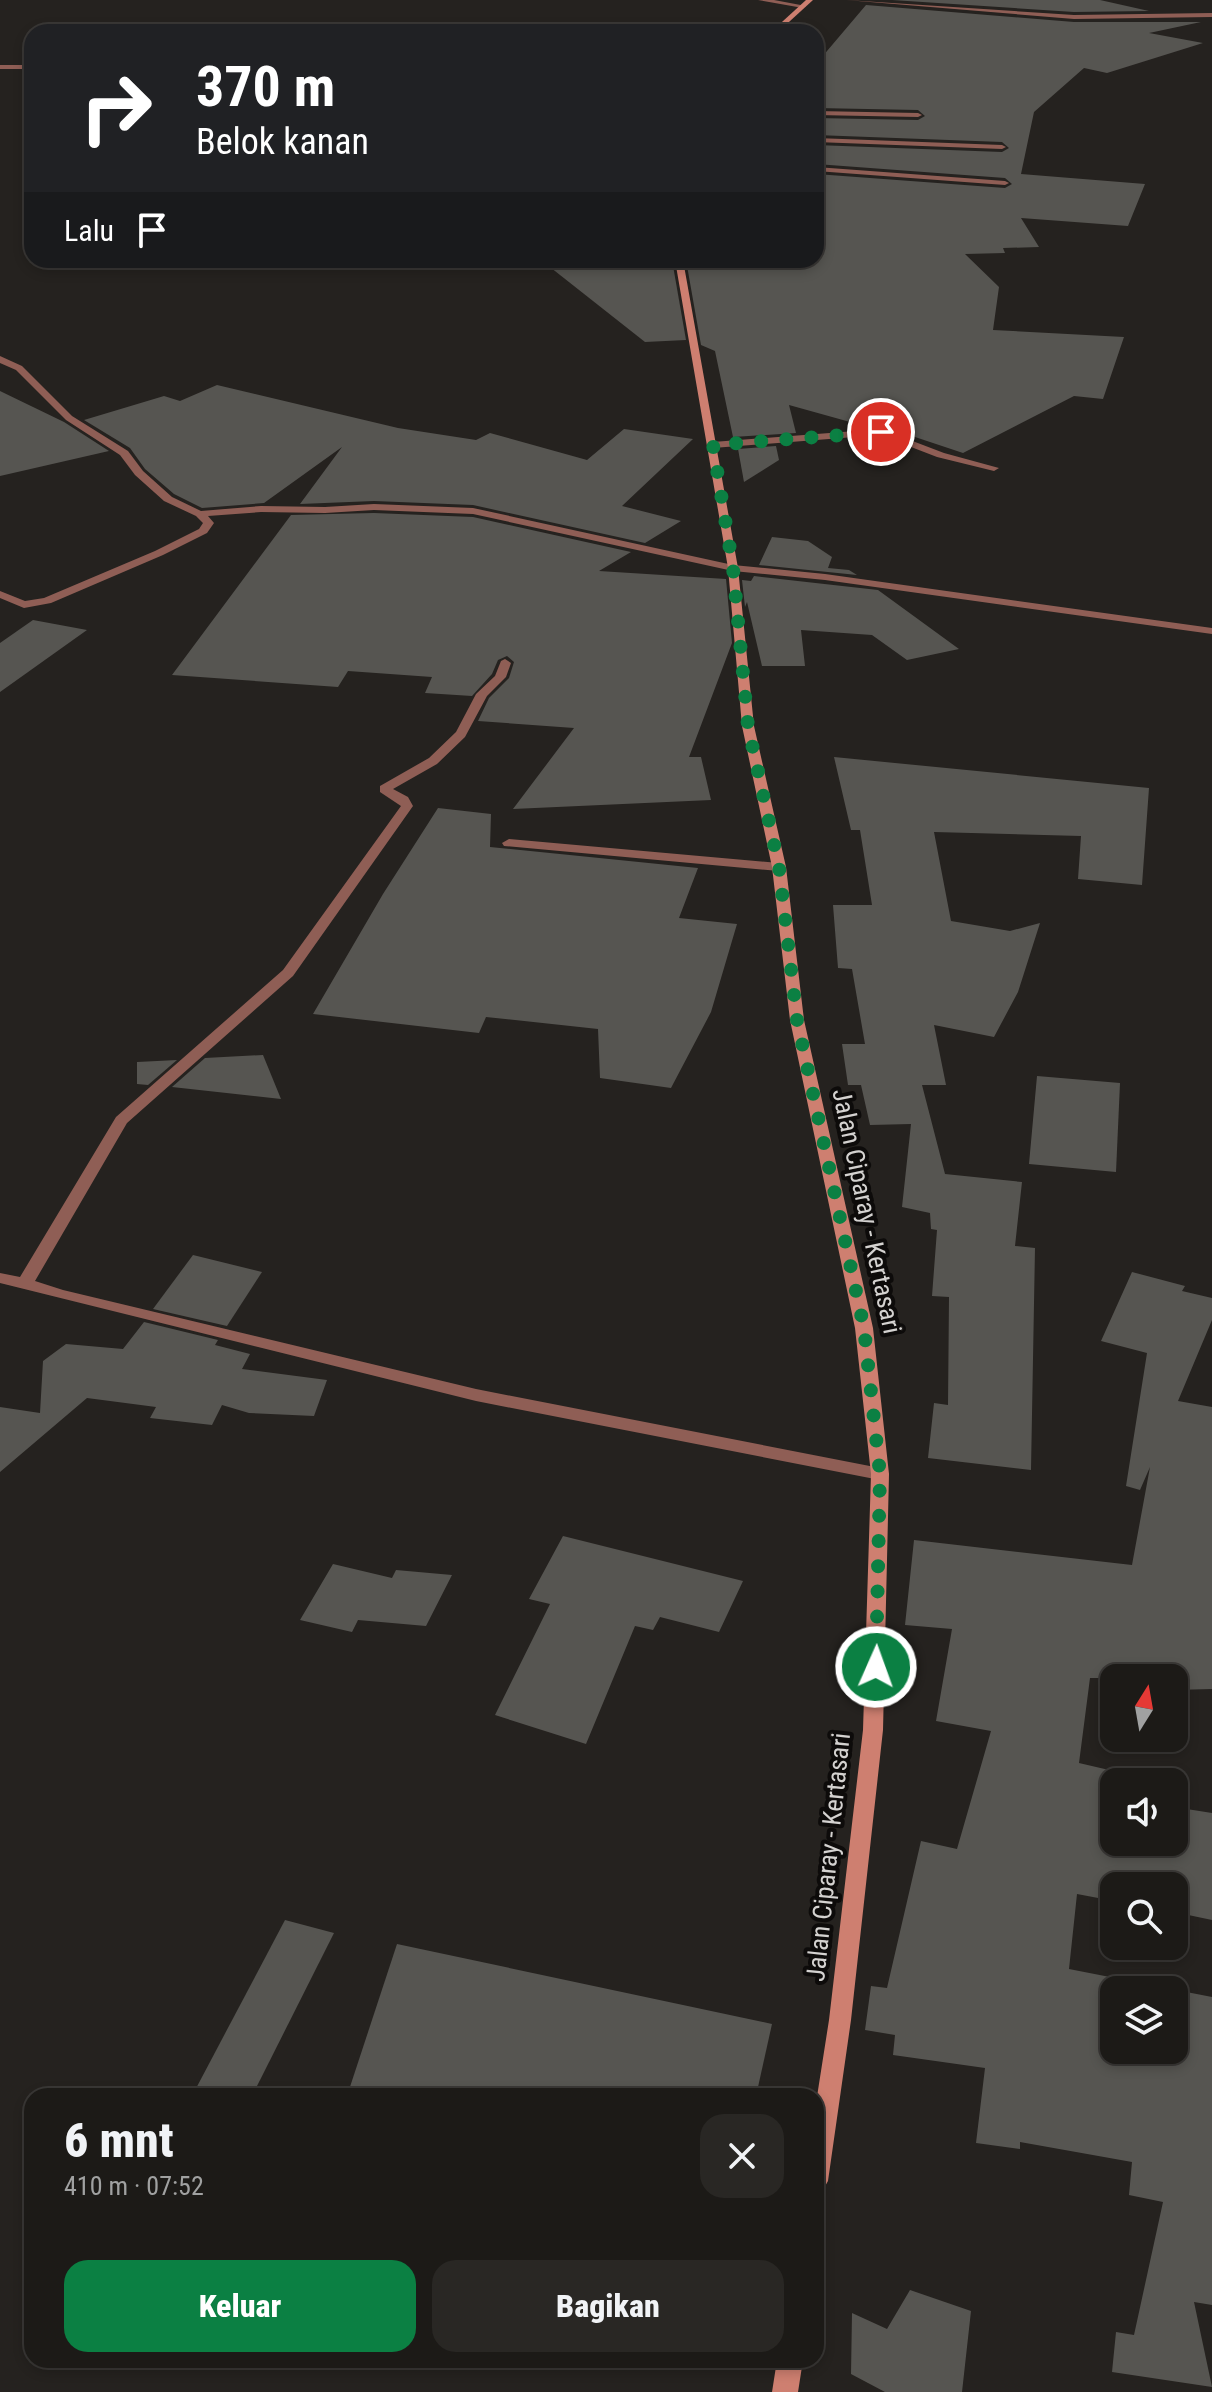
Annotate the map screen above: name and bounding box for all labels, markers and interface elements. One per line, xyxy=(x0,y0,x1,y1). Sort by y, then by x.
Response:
text: 370 m xyxy=(196,54,335,120)
icon: right xyxy=(64,56,168,160)
text: Belok kanan xyxy=(196,121,369,163)
icon: arrive xyxy=(130,208,174,252)
text: Lalu xyxy=(64,213,114,248)
pin xyxy=(847,398,915,466)
icon: arrive xyxy=(859,410,903,454)
street label: Jalan Ciparay - Kertasari xyxy=(826,1086,908,1336)
position arrow xyxy=(834,1625,918,1709)
north arrow xyxy=(1100,1664,1188,1752)
map controls xyxy=(1100,1664,1188,2064)
street label: Jalan Ciparay - Kertasari xyxy=(800,1731,856,1983)
button: sound xyxy=(1100,1768,1188,1856)
button: search xyxy=(1100,1872,1188,1960)
button: layers xyxy=(1100,1976,1188,2064)
text: 6 mnt xyxy=(64,2112,174,2169)
button: close xyxy=(700,2114,784,2198)
text: 410 m · 07:52 xyxy=(64,2171,204,2201)
button: Keluar xyxy=(64,2260,416,2352)
button: Bagikan xyxy=(432,2260,784,2352)

